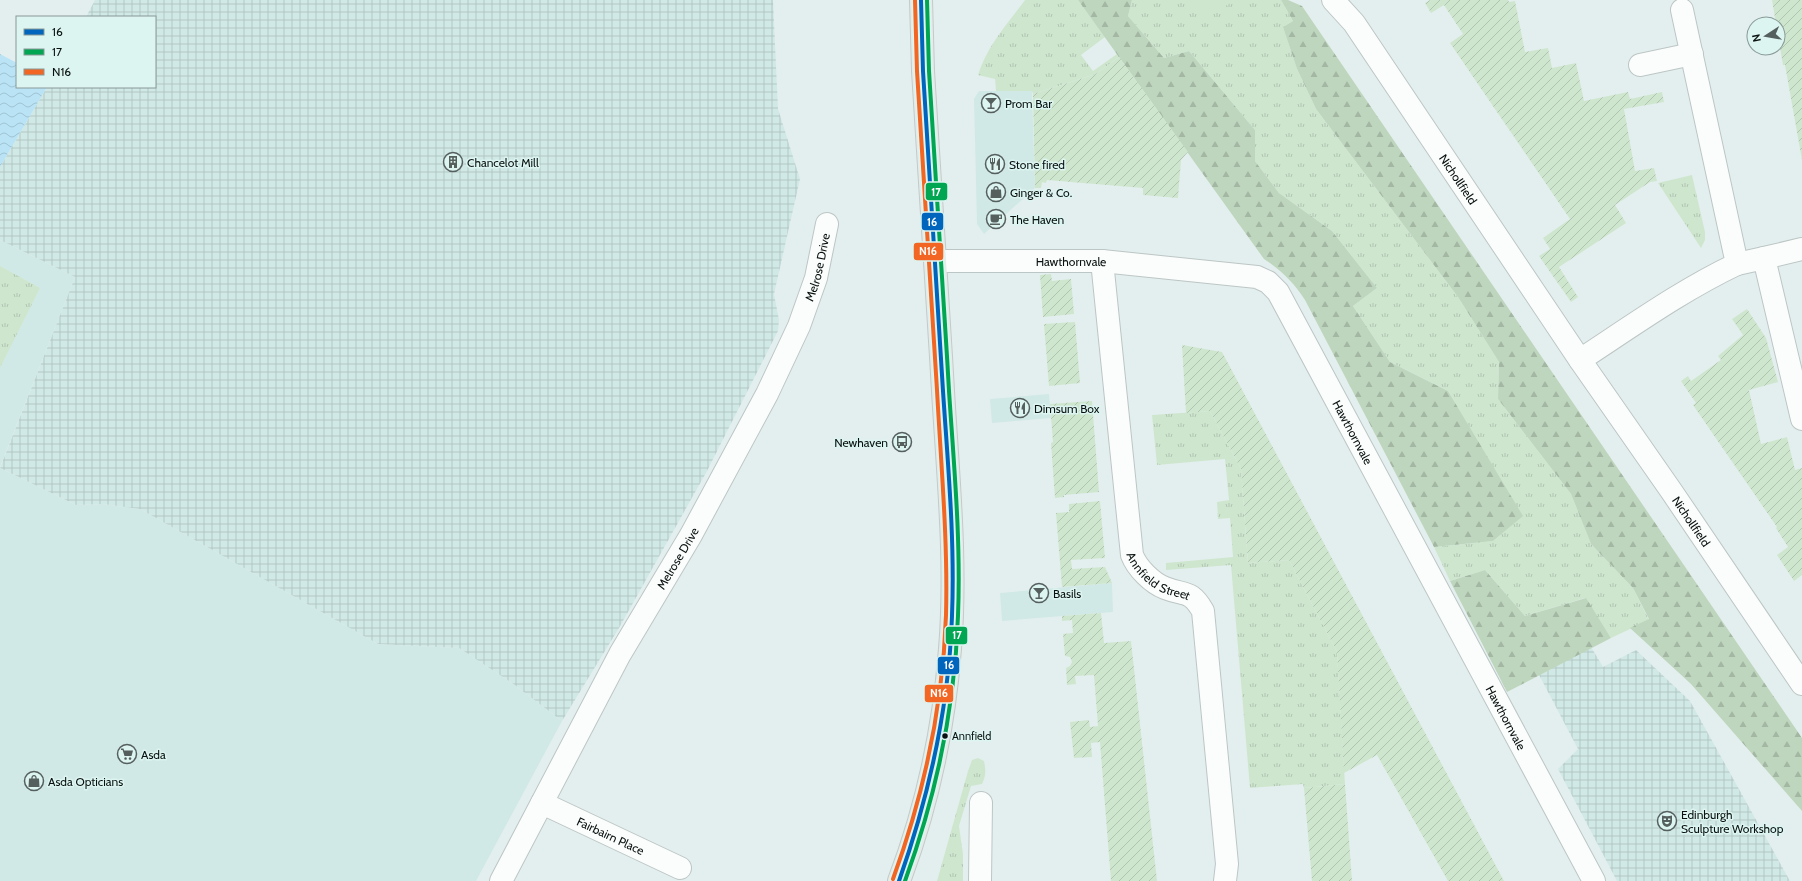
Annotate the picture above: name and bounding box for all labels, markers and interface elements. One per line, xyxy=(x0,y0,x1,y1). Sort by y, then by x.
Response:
legend xyxy=(16,16,156,88)
north arrow xyxy=(1746,16,1786,56)
text: 16 xyxy=(52,24,63,39)
text: N xyxy=(1749,33,1764,43)
text: 17 xyxy=(52,44,62,59)
text: N16 xyxy=(52,64,71,79)
bar icon: Prom Bar xyxy=(980,92,1002,114)
place label: Prom Bar xyxy=(1005,96,1052,111)
building icon: Chancelot Mill xyxy=(442,151,464,173)
street label: Nichollfield xyxy=(1436,151,1481,207)
restaurant icon: Stone fired xyxy=(984,153,1006,175)
place label: Chancelot Mill xyxy=(467,155,539,170)
place label: Stone fired xyxy=(1009,157,1065,172)
shop icon: Ginger & Co. xyxy=(985,181,1007,203)
line badge: 17 xyxy=(925,182,948,201)
text: 17 xyxy=(931,185,941,199)
place label: Ginger & Co. xyxy=(1010,185,1072,200)
cafe icon: The Haven xyxy=(985,208,1007,230)
line badge: 16 xyxy=(921,212,944,231)
place label: The Haven xyxy=(1010,212,1065,227)
text: 16 xyxy=(927,215,937,229)
street label: Melrose Drive xyxy=(801,232,832,303)
line badge: N16 xyxy=(913,242,944,261)
text: N16 xyxy=(919,244,937,258)
street label: Hawthornvale xyxy=(1036,253,1107,269)
restaurant icon: Dimsum Box xyxy=(1009,397,1031,419)
street label: Hawthornvale xyxy=(1330,397,1376,467)
place label: Dimsum Box xyxy=(1034,401,1100,416)
bus stop icon: Newhaven xyxy=(891,431,913,453)
place label: Newhaven xyxy=(834,435,888,450)
street label: Nichollfield xyxy=(1669,493,1714,549)
street label: Melrose Drive xyxy=(653,524,701,592)
street label: Annfield Street xyxy=(1124,550,1193,602)
bar icon: Basils xyxy=(1028,582,1050,604)
place label: Basils xyxy=(1053,586,1081,601)
line badge: 17 xyxy=(945,626,968,645)
text: 17 xyxy=(952,628,962,642)
line badge: 16 xyxy=(937,656,960,675)
text: 16 xyxy=(944,658,954,672)
street label: Hawthornvale xyxy=(1483,683,1530,752)
line badge: N16 xyxy=(924,684,954,703)
text: N16 xyxy=(930,686,948,700)
place label: Annfield xyxy=(952,729,991,743)
marker: Annfield xyxy=(940,731,950,741)
supermarket icon: Asda xyxy=(116,743,138,765)
place label: Asda xyxy=(141,747,166,762)
shop icon: Asda Opticians xyxy=(23,770,45,792)
place label: Asda Opticians xyxy=(48,774,123,789)
place label: Edinburgh Sculpture Workshop xyxy=(1681,807,1784,836)
theatre icon: Edinburgh Sculpture Workshop xyxy=(1656,810,1678,832)
street label: Fairbairn Place xyxy=(575,813,647,858)

